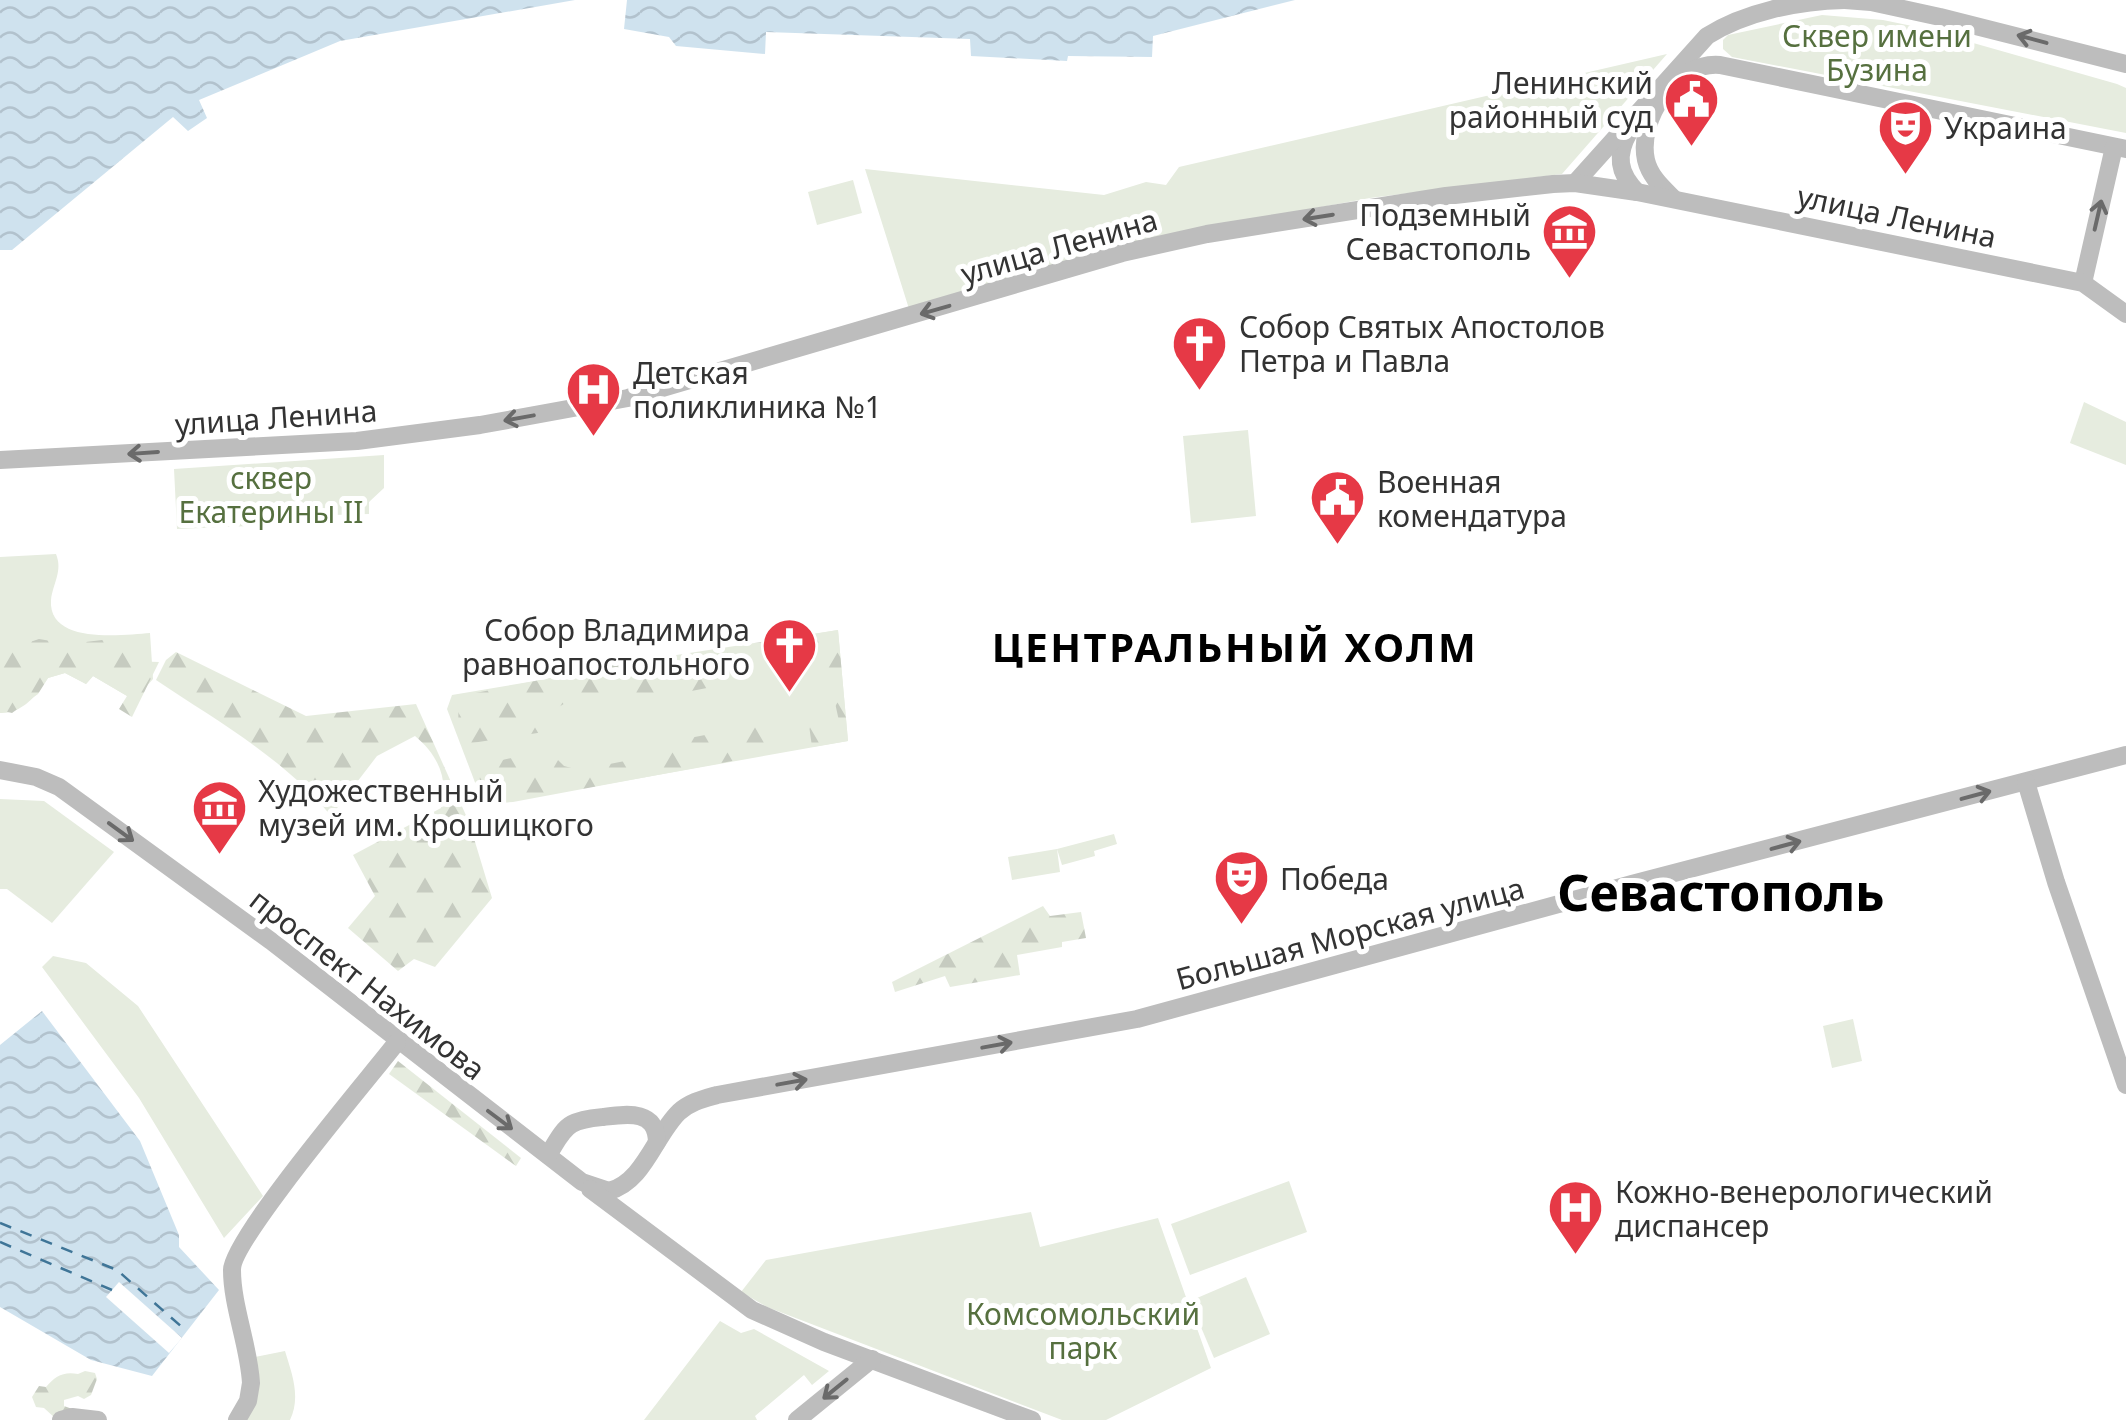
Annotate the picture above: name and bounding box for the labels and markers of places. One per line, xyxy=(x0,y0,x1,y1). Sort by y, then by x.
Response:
place label: Ленинский районный суд xyxy=(1449,62,1653,137)
public building icon: Ленинский районный суд xyxy=(1662,69,1722,148)
theatre icon: Украина xyxy=(1875,97,1935,176)
place label: Украина xyxy=(1944,107,2067,148)
place label: Подземный Севастополь xyxy=(1345,194,1531,269)
museum icon: Подземный Севастополь xyxy=(1540,201,1600,280)
place label: Собор Святых Апостолов Петра и Павла xyxy=(1239,306,1605,381)
church icon: Собор Святых Апостолов Петра и Павла xyxy=(1170,313,1230,392)
place label: Детская поликлиника №1 xyxy=(633,352,882,427)
hospital icon: Детская поликлиника №1 xyxy=(564,359,624,438)
place label: Военная комендатура xyxy=(1377,461,1567,536)
public building icon: Военная комендатура xyxy=(1308,468,1368,547)
place label: Собор Владимира равноапостольного xyxy=(462,609,750,684)
church icon: Собор Владимира равноапостольного xyxy=(759,616,819,695)
place label: Художественный музей им. Крошицкого xyxy=(258,770,594,845)
museum icon: Художественный музей им. Крошицкого xyxy=(189,777,249,856)
theatre icon: Победа xyxy=(1211,848,1271,927)
place label: Победа xyxy=(1280,858,1389,899)
place label: Кожно-венерологический диспансер xyxy=(1615,1171,1993,1246)
hospital icon: Кожно-венерологический диспансер xyxy=(1546,1178,1606,1257)

